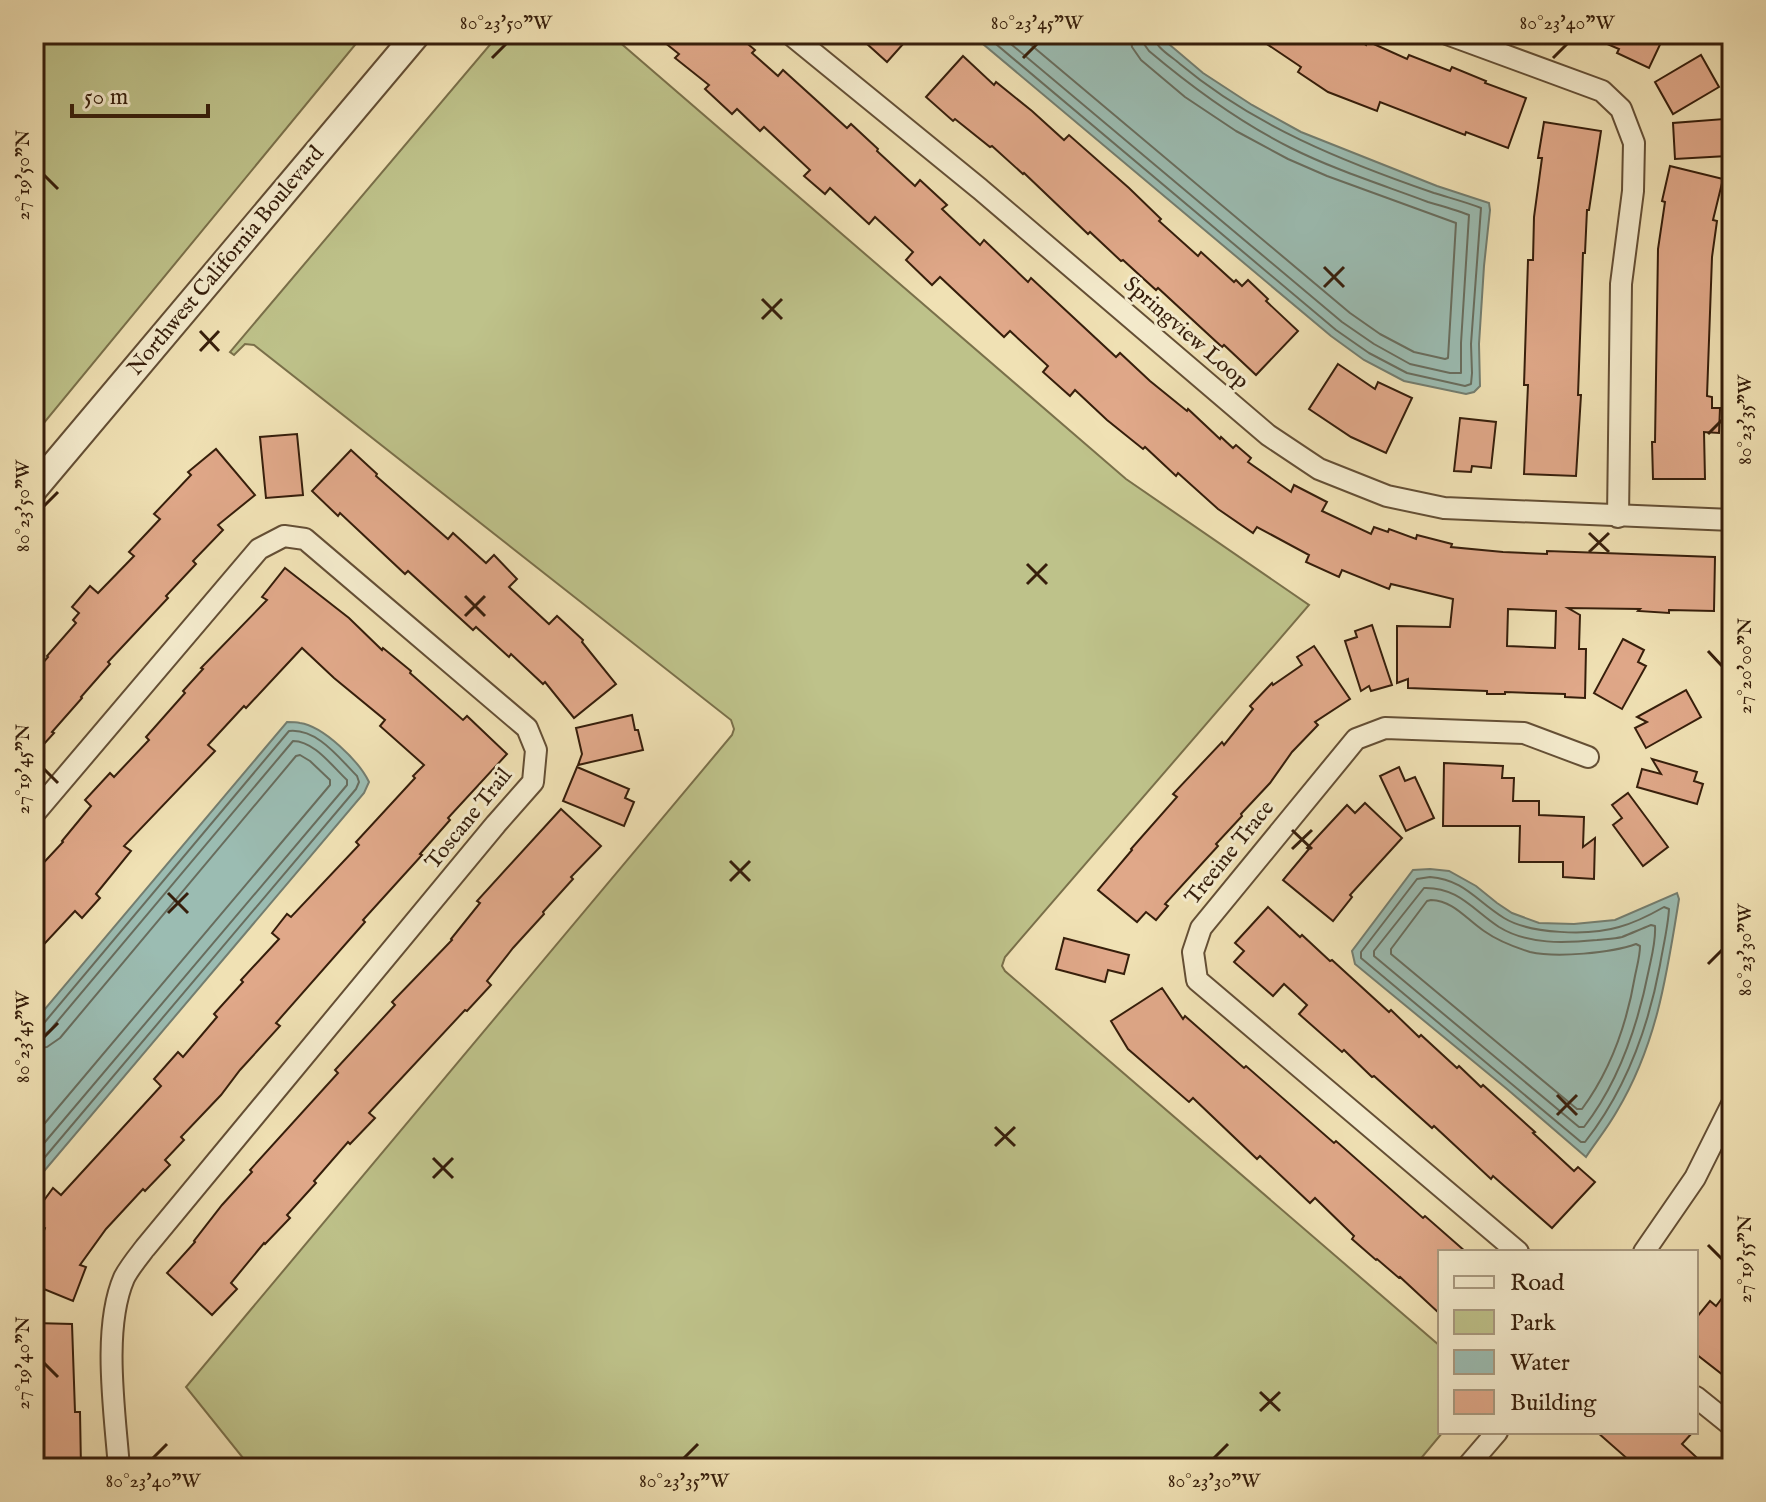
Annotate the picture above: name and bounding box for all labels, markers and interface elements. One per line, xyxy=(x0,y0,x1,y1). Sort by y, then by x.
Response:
text: 80°23'50"W xyxy=(460,11,553,36)
text: 80°23'45"W xyxy=(991,11,1084,36)
text: 80°23'40"W xyxy=(1519,11,1615,36)
scale bar xyxy=(72,68,208,118)
text: 50 m xyxy=(84,82,128,113)
text: 27°19'50"N xyxy=(11,130,36,220)
street label: Northwest California Boulevard xyxy=(122,140,331,382)
street label: Springview Loop xyxy=(1117,271,1255,395)
text: 80°23'35"W xyxy=(1733,374,1758,465)
text: 80°23'50"W xyxy=(11,459,36,552)
text: 27°20'00"N xyxy=(1733,618,1758,714)
text: 27°19'45"N xyxy=(11,724,36,814)
street label: Toscane Trail xyxy=(419,762,519,876)
street label: Treeine Trace xyxy=(1179,795,1281,911)
text: 80°23'30"W xyxy=(1733,903,1758,996)
text: 80°23'45"W xyxy=(11,990,36,1083)
text: 27°19'55"N xyxy=(1733,1215,1758,1303)
legend xyxy=(1438,1250,1698,1434)
text: Road xyxy=(1510,1268,1564,1299)
text: Park xyxy=(1510,1308,1556,1339)
text: 27°19'40"N xyxy=(11,1316,36,1410)
text: Water xyxy=(1510,1348,1570,1379)
text: Building xyxy=(1510,1388,1597,1419)
text: 80°23'40"W xyxy=(105,1469,201,1494)
text: 80°23'35"W xyxy=(639,1469,730,1494)
text: 80°23'30"W xyxy=(1168,1469,1261,1494)

